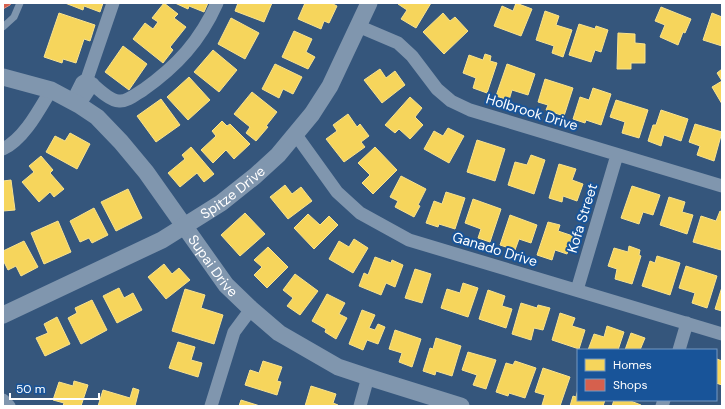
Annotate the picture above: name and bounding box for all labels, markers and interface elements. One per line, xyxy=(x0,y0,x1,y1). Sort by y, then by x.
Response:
street label: Holbrook Drive xyxy=(484,89,580,135)
street label: Spitze Drive xyxy=(197,162,269,223)
street label: Kofa Street xyxy=(563,181,601,255)
street label: Ganado Drive xyxy=(450,228,540,270)
street label: Supai Drive xyxy=(184,231,242,301)
legend xyxy=(577,349,717,401)
text: Homes xyxy=(613,357,652,373)
scale bar xyxy=(10,375,99,401)
text: Shops xyxy=(613,377,648,393)
text: 50 m xyxy=(16,381,45,397)

